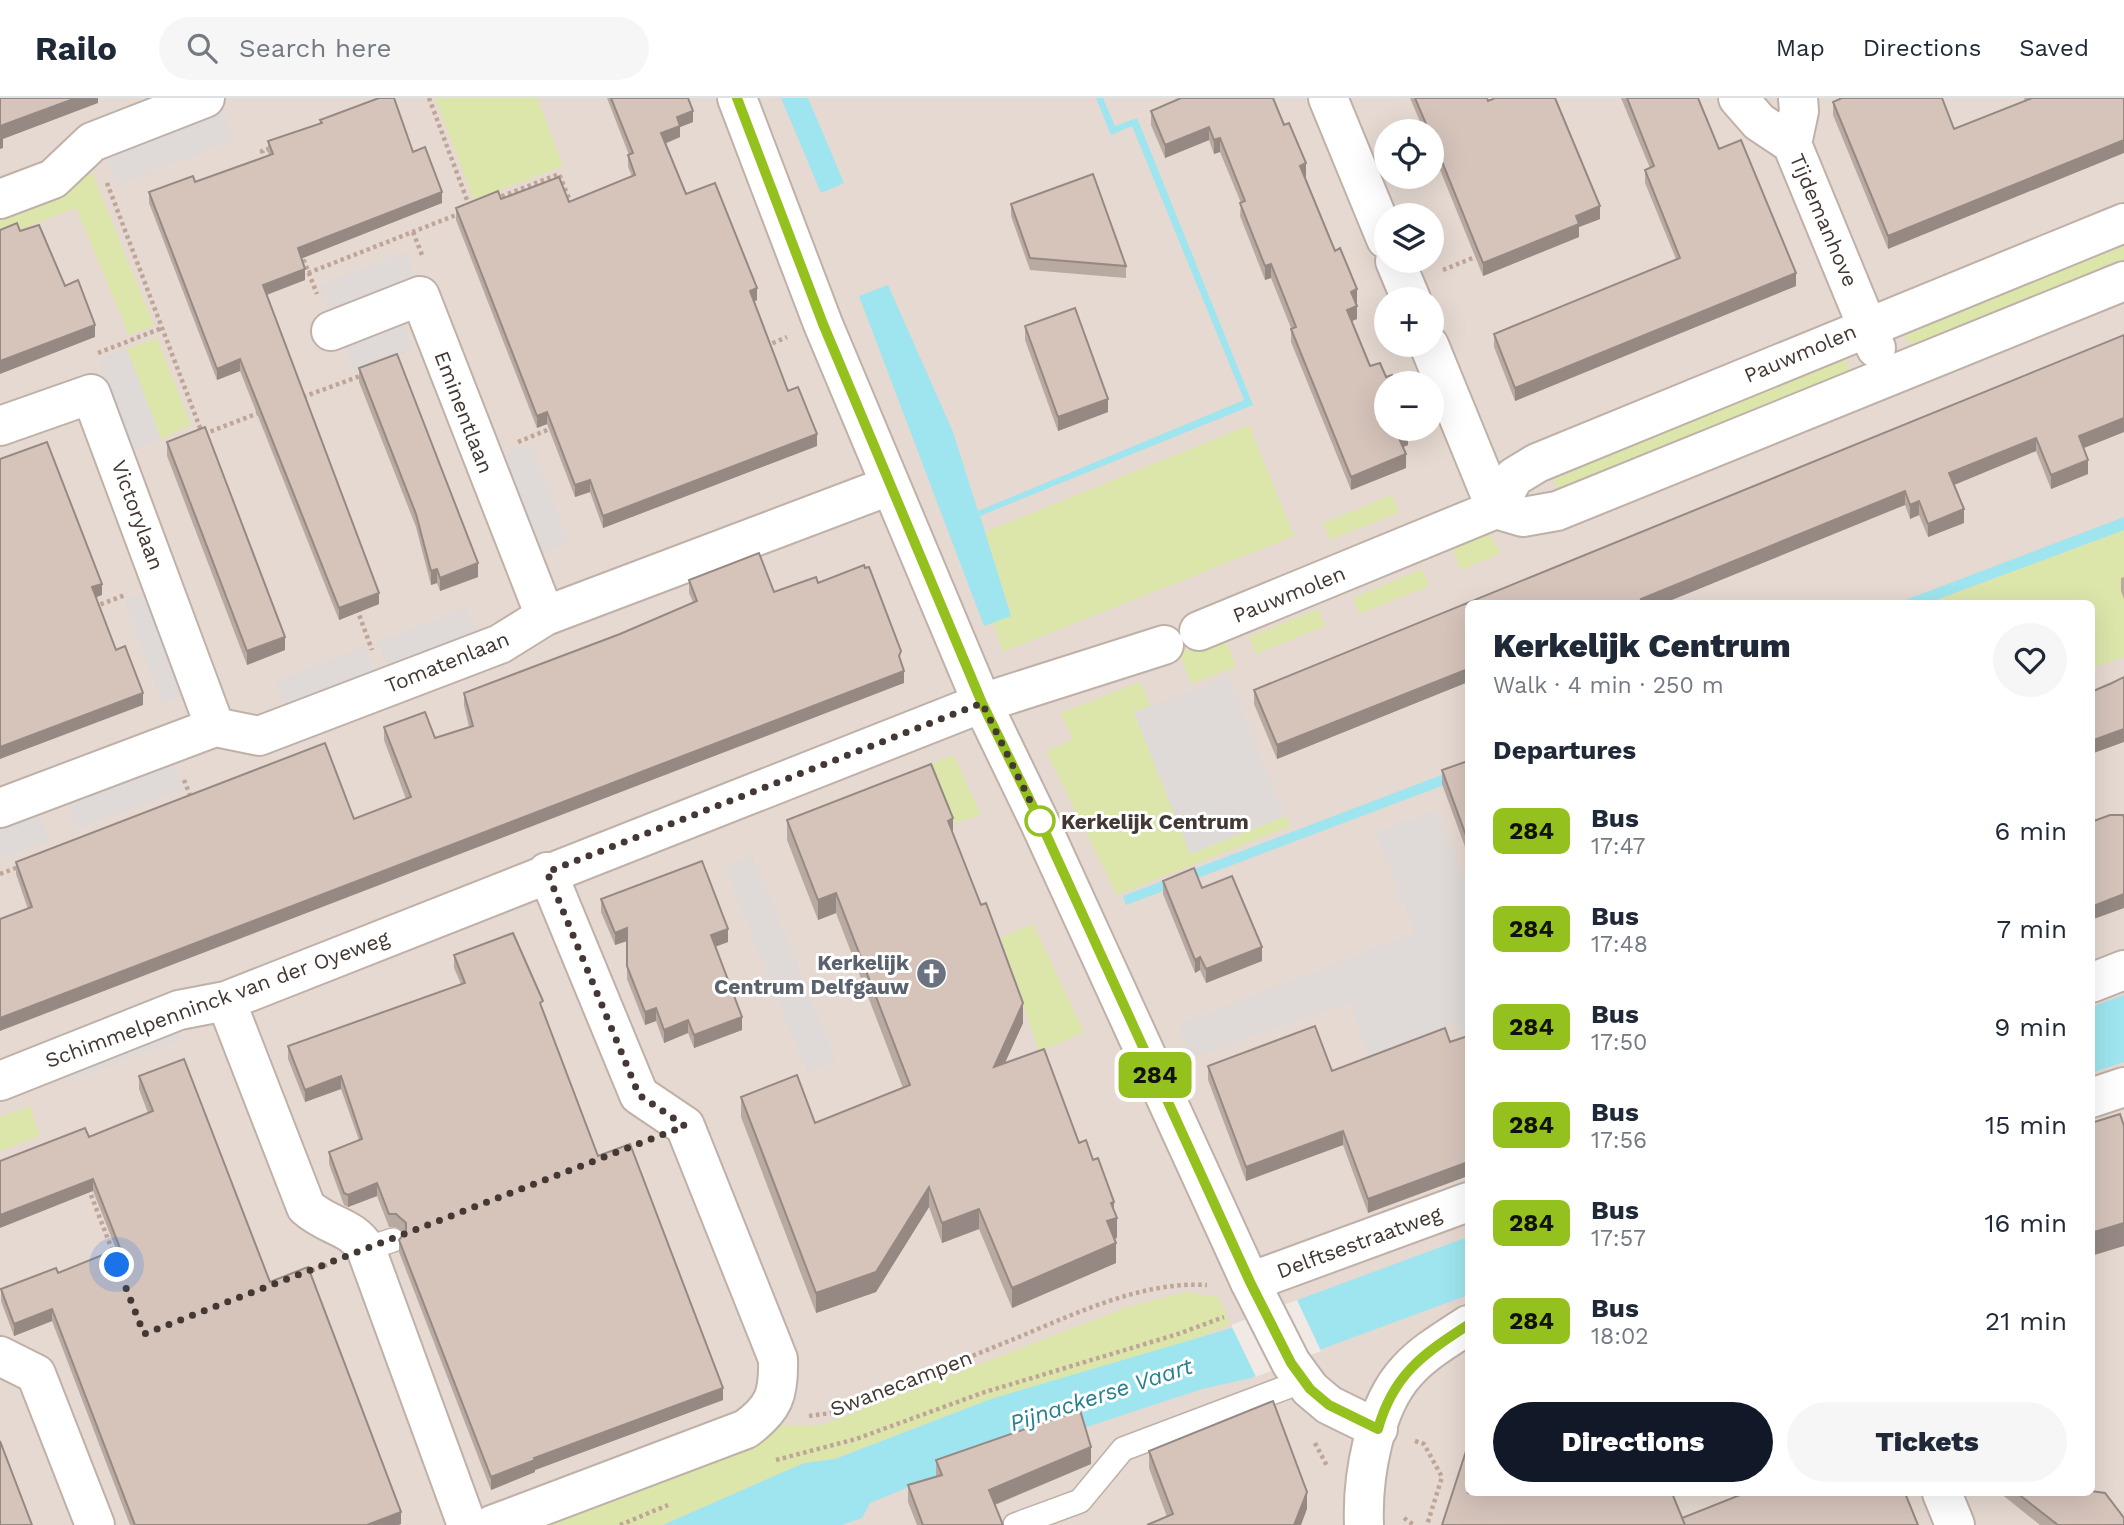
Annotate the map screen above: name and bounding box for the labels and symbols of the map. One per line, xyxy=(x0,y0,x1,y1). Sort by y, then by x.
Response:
street label: Tijdemanhove xyxy=(1785,150,1863,290)
street label: Pauwmolen xyxy=(1740,318,1860,388)
street label: Eminentlaan xyxy=(429,347,499,477)
street label: Victorylaan xyxy=(107,457,169,573)
street label: Pauwmolen xyxy=(1229,560,1349,628)
street label: Tomatenlaan xyxy=(381,626,513,698)
marker: Kerkelijk Centrum xyxy=(1025,806,1055,836)
place label: Kerkelijk Centrum xyxy=(1061,809,1249,834)
street label: Schimmelpenninck van der Oyeweg xyxy=(42,925,393,1073)
place label: Kerkelijk Centrum Delfgauw xyxy=(714,950,910,999)
church icon: Kerkelijk Centrum Delfgauw xyxy=(915,957,949,991)
line badge: 284 xyxy=(1115,1052,1195,1098)
street label: Delftsestraatweg xyxy=(1273,1200,1446,1283)
your location xyxy=(99,1247,134,1282)
street label: Swanecampen xyxy=(827,1345,975,1421)
water label: Pijnackerse Vaart xyxy=(1006,1352,1197,1437)

